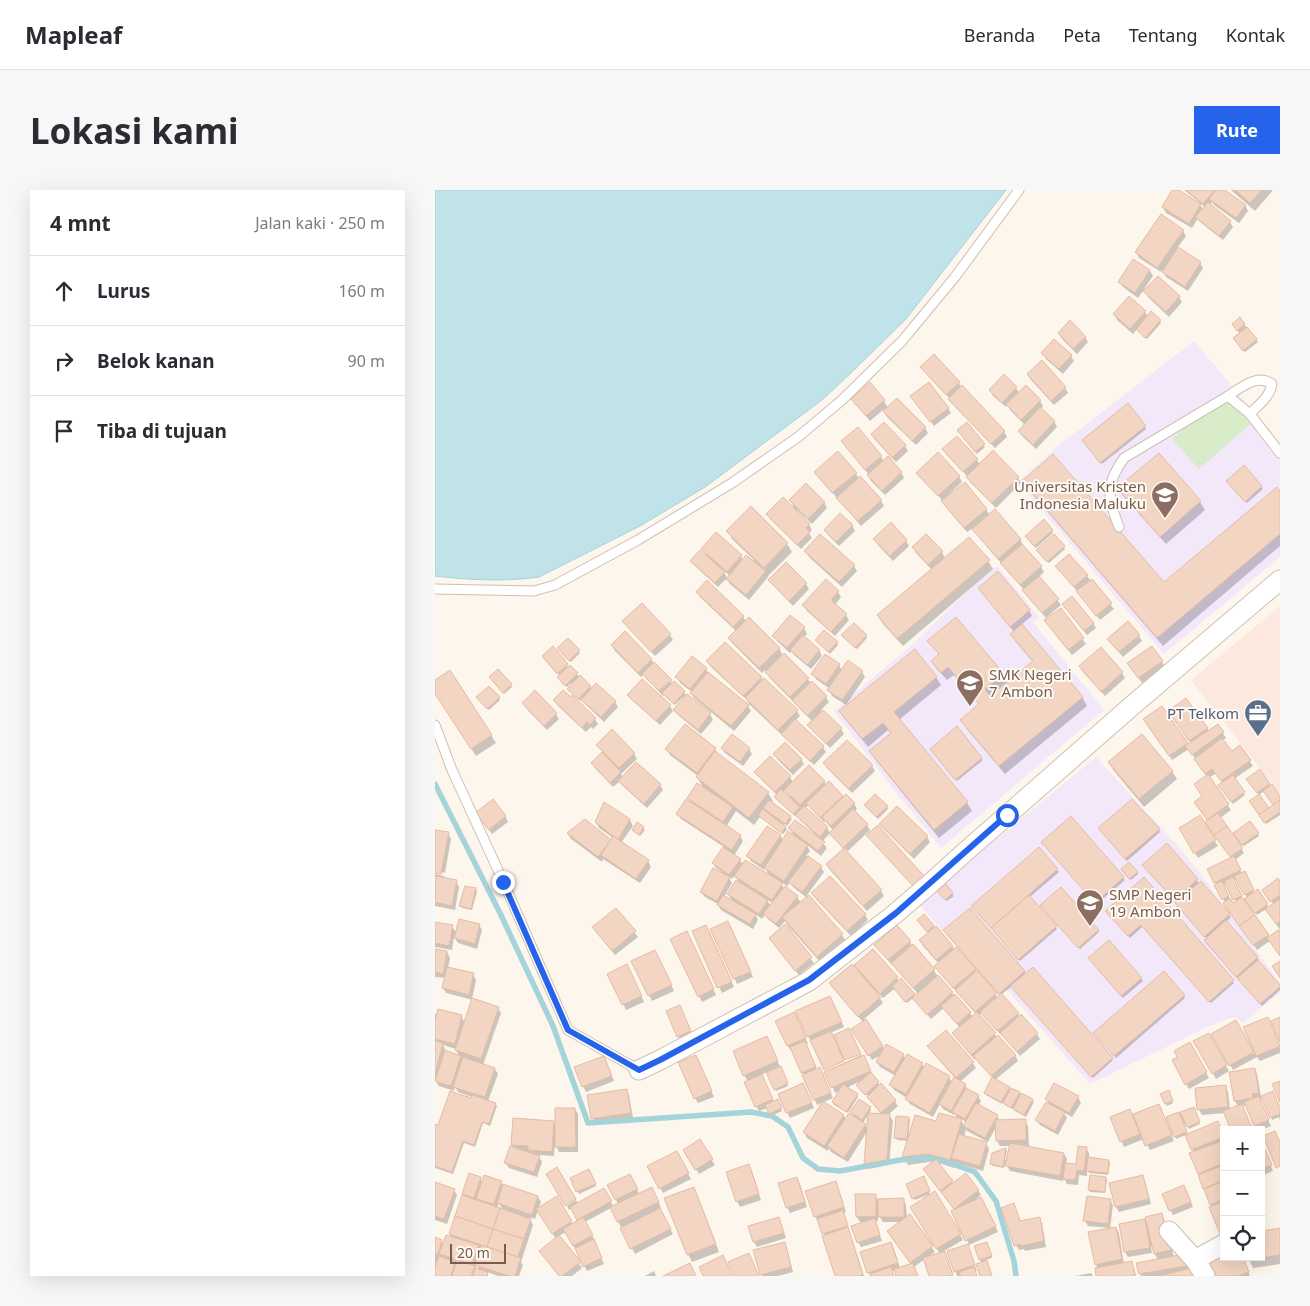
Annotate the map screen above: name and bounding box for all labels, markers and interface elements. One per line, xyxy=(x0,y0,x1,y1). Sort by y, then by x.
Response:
text: Mapleaf xyxy=(25,18,122,51)
text: Beranda xyxy=(964,23,1035,47)
text: Peta xyxy=(1063,23,1101,47)
text: Tentang xyxy=(1129,23,1198,47)
text: Kontak xyxy=(1226,23,1285,47)
button: Rute xyxy=(1194,106,1280,154)
text: Lokasi kami xyxy=(30,107,239,154)
text: 4 mnt xyxy=(50,209,111,237)
text: Jalan kaki · 250 m xyxy=(255,212,385,234)
icon: ahead xyxy=(50,277,78,305)
text: Lurus xyxy=(97,278,150,304)
text: 160 m xyxy=(338,280,385,302)
icon: right xyxy=(50,347,78,375)
text: Belok kanan xyxy=(97,348,214,374)
text: 90 m xyxy=(348,350,385,372)
icon: arrive xyxy=(50,417,78,445)
text: Tiba di tujuan xyxy=(97,418,227,444)
place label: Universitas Kristen Indonesia Maluku xyxy=(1014,476,1146,513)
school or university icon: Universitas Kristen Indonesia Maluku xyxy=(1150,480,1180,519)
place label: SMK Negeri 7 Ambon xyxy=(989,664,1072,701)
school or university icon: SMK Negeri 7 Ambon xyxy=(955,668,985,707)
office icon: PT Telkom xyxy=(1243,698,1273,737)
place label: PT Telkom xyxy=(1167,703,1239,723)
route start xyxy=(996,804,1019,827)
route end xyxy=(492,871,515,894)
place label: SMP Negeri 19 Ambon xyxy=(1109,884,1191,921)
school or university icon: SMP Negeri 19 Ambon xyxy=(1075,888,1105,927)
map controls xyxy=(1220,1126,1265,1261)
button: + xyxy=(1220,1126,1265,1171)
button: − xyxy=(1220,1171,1265,1216)
button: locate xyxy=(1220,1216,1265,1261)
scale bar xyxy=(450,1241,506,1264)
text: 20 m xyxy=(457,1243,490,1262)

